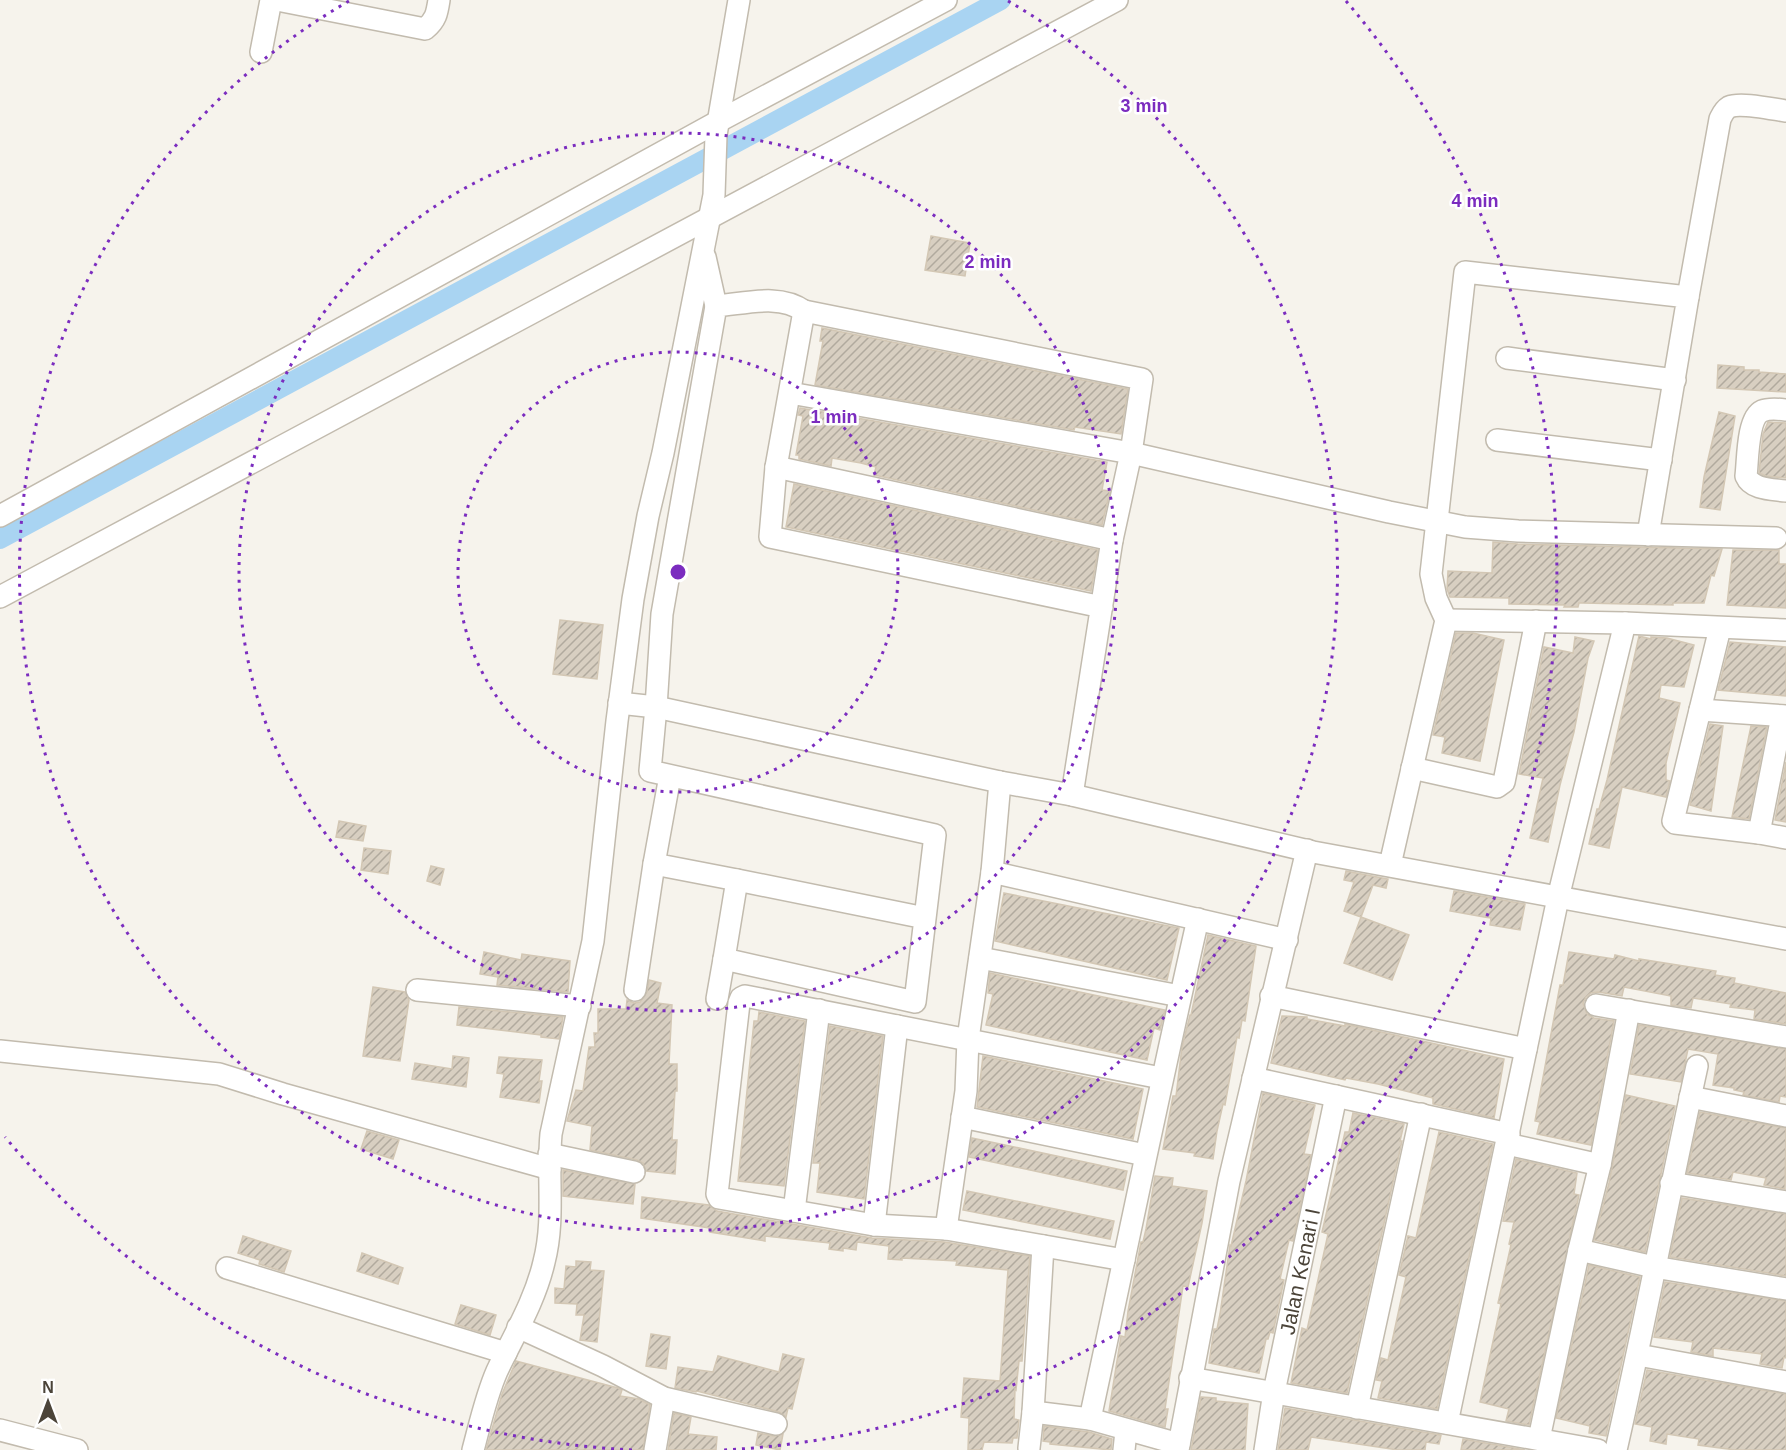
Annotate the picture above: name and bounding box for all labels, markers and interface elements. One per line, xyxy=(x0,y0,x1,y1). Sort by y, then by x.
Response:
text: 3 min xyxy=(1120,96,1168,116)
text: 4 min xyxy=(1451,191,1499,211)
text: 2 min xyxy=(964,252,1012,272)
text: 1 min xyxy=(810,407,858,427)
centre of rings xyxy=(668,562,688,582)
street label: Jalan Kenari I xyxy=(1275,1206,1324,1337)
north arrow xyxy=(18,1372,78,1432)
text: N xyxy=(42,1379,54,1396)

